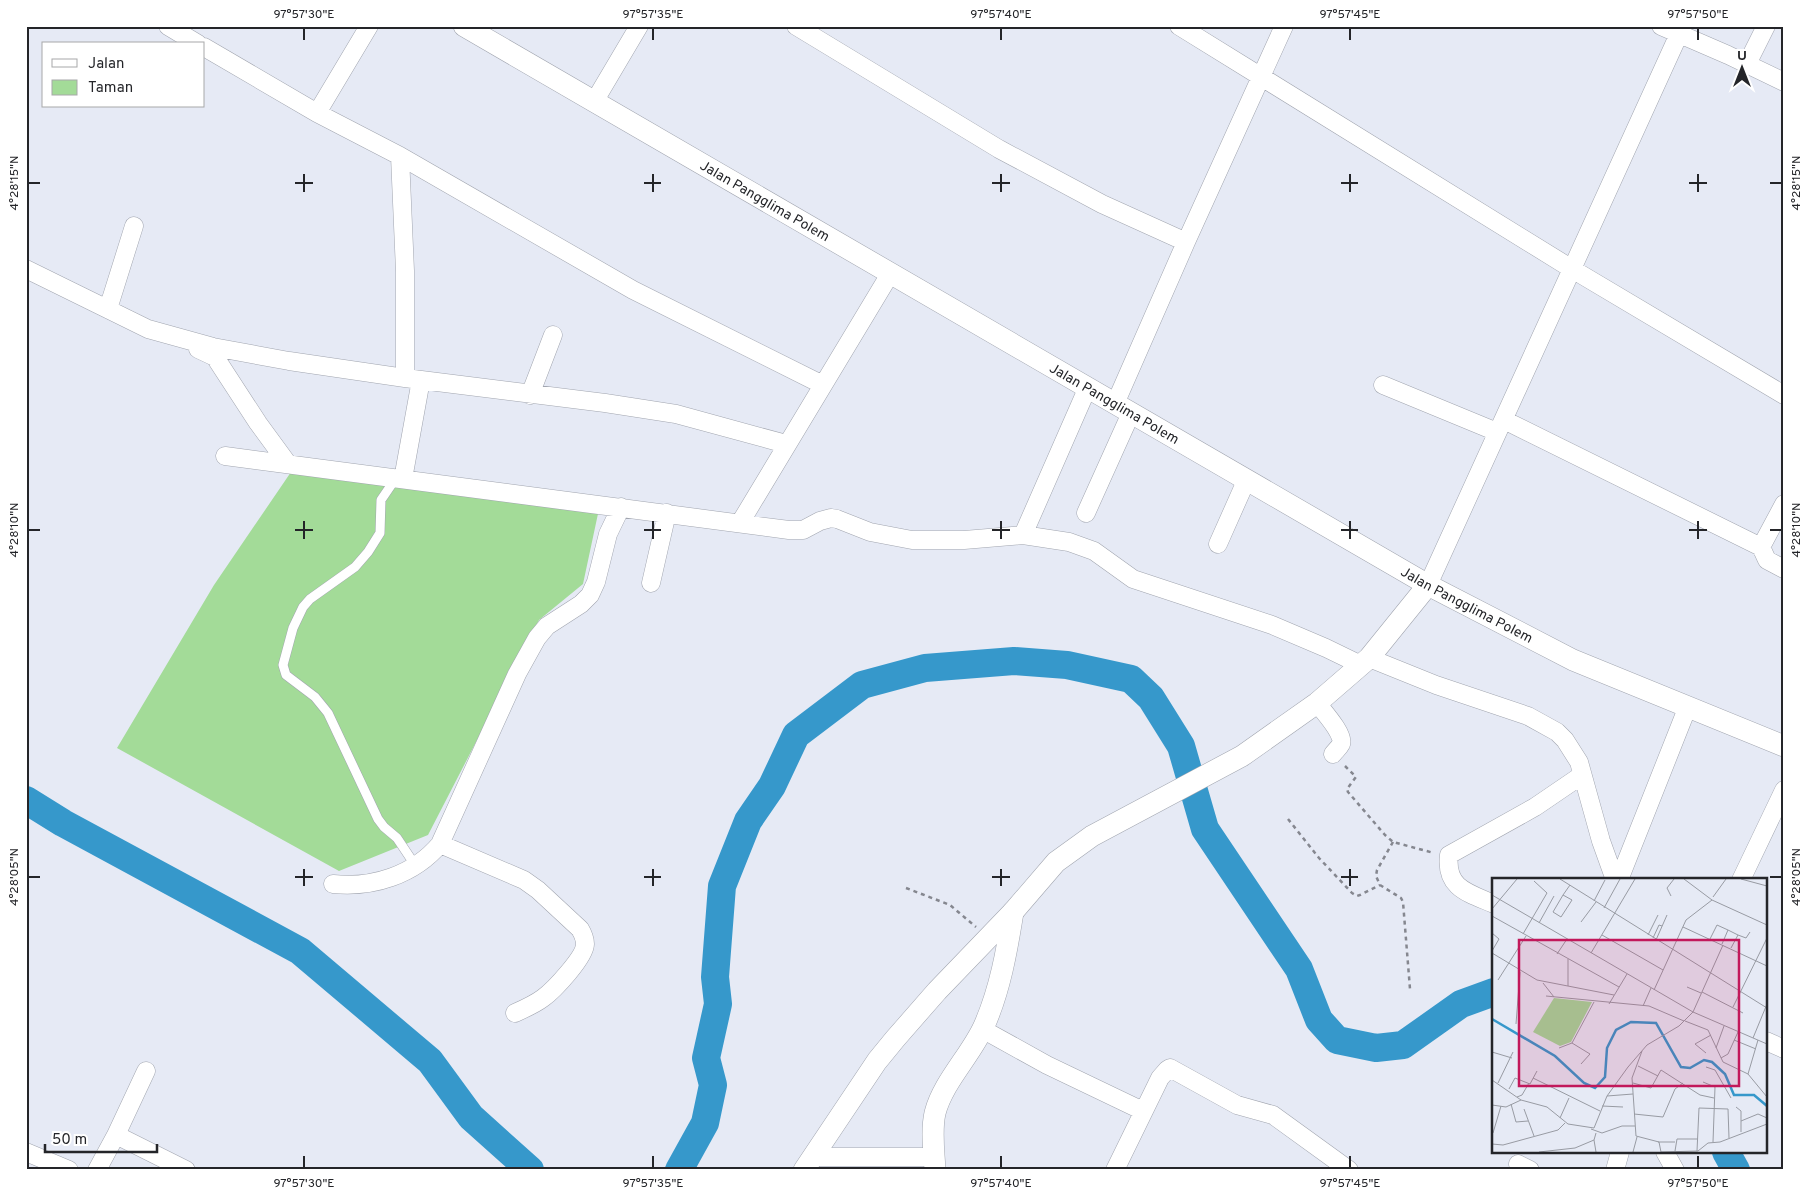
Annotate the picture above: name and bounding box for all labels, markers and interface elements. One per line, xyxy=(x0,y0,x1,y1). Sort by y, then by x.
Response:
text: 97°57'30"E xyxy=(274,7,334,23)
text: 97°57'35"E xyxy=(623,7,683,23)
text: 97°57'40"E xyxy=(970,7,1032,23)
text: 97°57'45"E xyxy=(1319,7,1381,23)
text: 97°57'50"E xyxy=(1667,7,1729,23)
legend xyxy=(42,42,205,108)
north arrow xyxy=(1718,42,1768,92)
text: U xyxy=(1737,48,1747,65)
text: Jalan xyxy=(88,55,125,74)
text: Taman xyxy=(88,79,133,98)
text: 4°28'15"N xyxy=(7,156,23,210)
text: 4°28'15"N xyxy=(1789,156,1805,210)
street label: Jalan Pangglima Polem xyxy=(696,158,832,246)
street label: Jalan Pangglima Polem xyxy=(1046,360,1182,449)
text: 4°28'10"N xyxy=(7,502,23,558)
text: 4°28'10"N xyxy=(1789,502,1805,558)
street label: Jalan Pangglima Polem xyxy=(1397,564,1535,648)
text: 4°28'05"N xyxy=(7,848,23,906)
text: 4°28'05"N xyxy=(1789,848,1805,906)
inset map xyxy=(1492,878,1768,1154)
scale bar xyxy=(45,1121,158,1153)
text: 50 m xyxy=(52,1131,87,1150)
text: 97°57'30"E xyxy=(274,1176,334,1192)
text: 97°57'35"E xyxy=(623,1176,683,1192)
text: 97°57'40"E xyxy=(970,1176,1032,1192)
text: 97°57'45"E xyxy=(1319,1176,1381,1192)
text: 97°57'50"E xyxy=(1667,1176,1729,1192)

